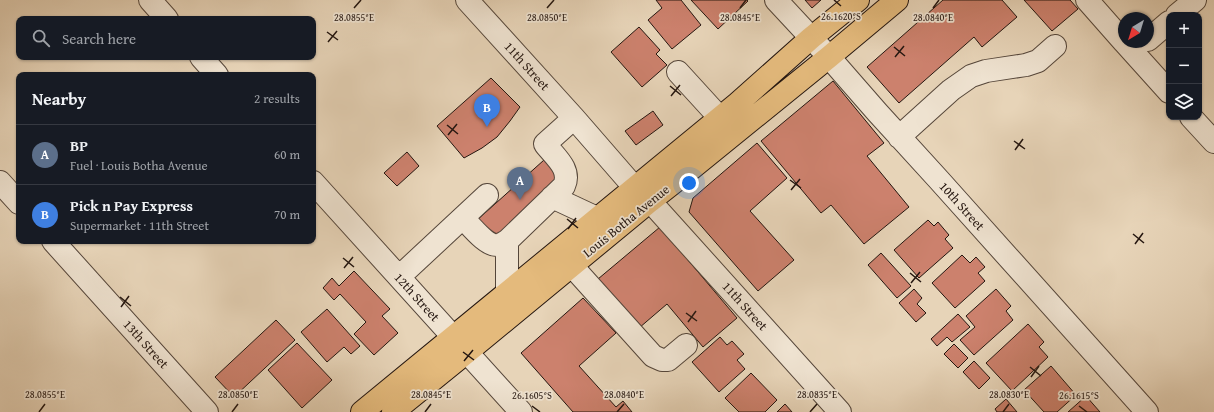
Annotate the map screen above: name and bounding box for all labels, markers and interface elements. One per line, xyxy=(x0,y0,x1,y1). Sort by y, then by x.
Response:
text: 26.1620°S xyxy=(821,9,861,24)
text: 28.0855°E xyxy=(334,10,374,25)
text: 28.0850°E xyxy=(527,10,567,25)
text: 28.0845°E xyxy=(720,10,760,25)
text: 28.0840°E xyxy=(913,10,953,25)
north arrow xyxy=(1118,12,1154,48)
map controls xyxy=(1166,12,1202,120)
button: + xyxy=(1166,12,1202,48)
search box xyxy=(16,16,316,60)
icon: search xyxy=(30,27,52,49)
text: Search here xyxy=(62,28,136,49)
street label: 11th Street xyxy=(500,37,554,95)
button: − xyxy=(1166,48,1202,84)
button: layers xyxy=(1166,84,1202,120)
text: Nearby xyxy=(32,86,86,111)
text: 2 results xyxy=(254,89,300,108)
pin: B xyxy=(474,94,500,127)
text: BP xyxy=(70,135,88,156)
text: A xyxy=(41,145,49,164)
text: 60 m xyxy=(274,145,300,164)
text: Fuel · Louis Botha Avenue xyxy=(70,156,208,175)
pin: A xyxy=(507,167,533,200)
your location xyxy=(679,173,699,193)
street label: 10th Street xyxy=(935,177,989,235)
street label: Louis Botha Avenue xyxy=(579,180,673,262)
text: Pick n Pay Express xyxy=(70,195,193,216)
text: B xyxy=(41,205,49,224)
text: 70 m xyxy=(274,205,300,224)
text: Supermarket · 11th Street xyxy=(70,216,209,235)
street label: 12th Street xyxy=(390,268,444,326)
street label: 11th Street xyxy=(718,277,772,335)
street label: 13th Street xyxy=(119,315,173,373)
text: 28.0855°E xyxy=(25,387,65,402)
text: 28.0850°E xyxy=(218,387,258,402)
text: 28.0845°E xyxy=(411,387,451,402)
text: 28.0840°E xyxy=(604,387,644,402)
text: 28.0835°E xyxy=(797,387,837,402)
text: 28.0830°E xyxy=(989,387,1029,402)
text: 26.1605°S xyxy=(512,388,552,403)
text: 26.1615°S xyxy=(1059,388,1099,403)

